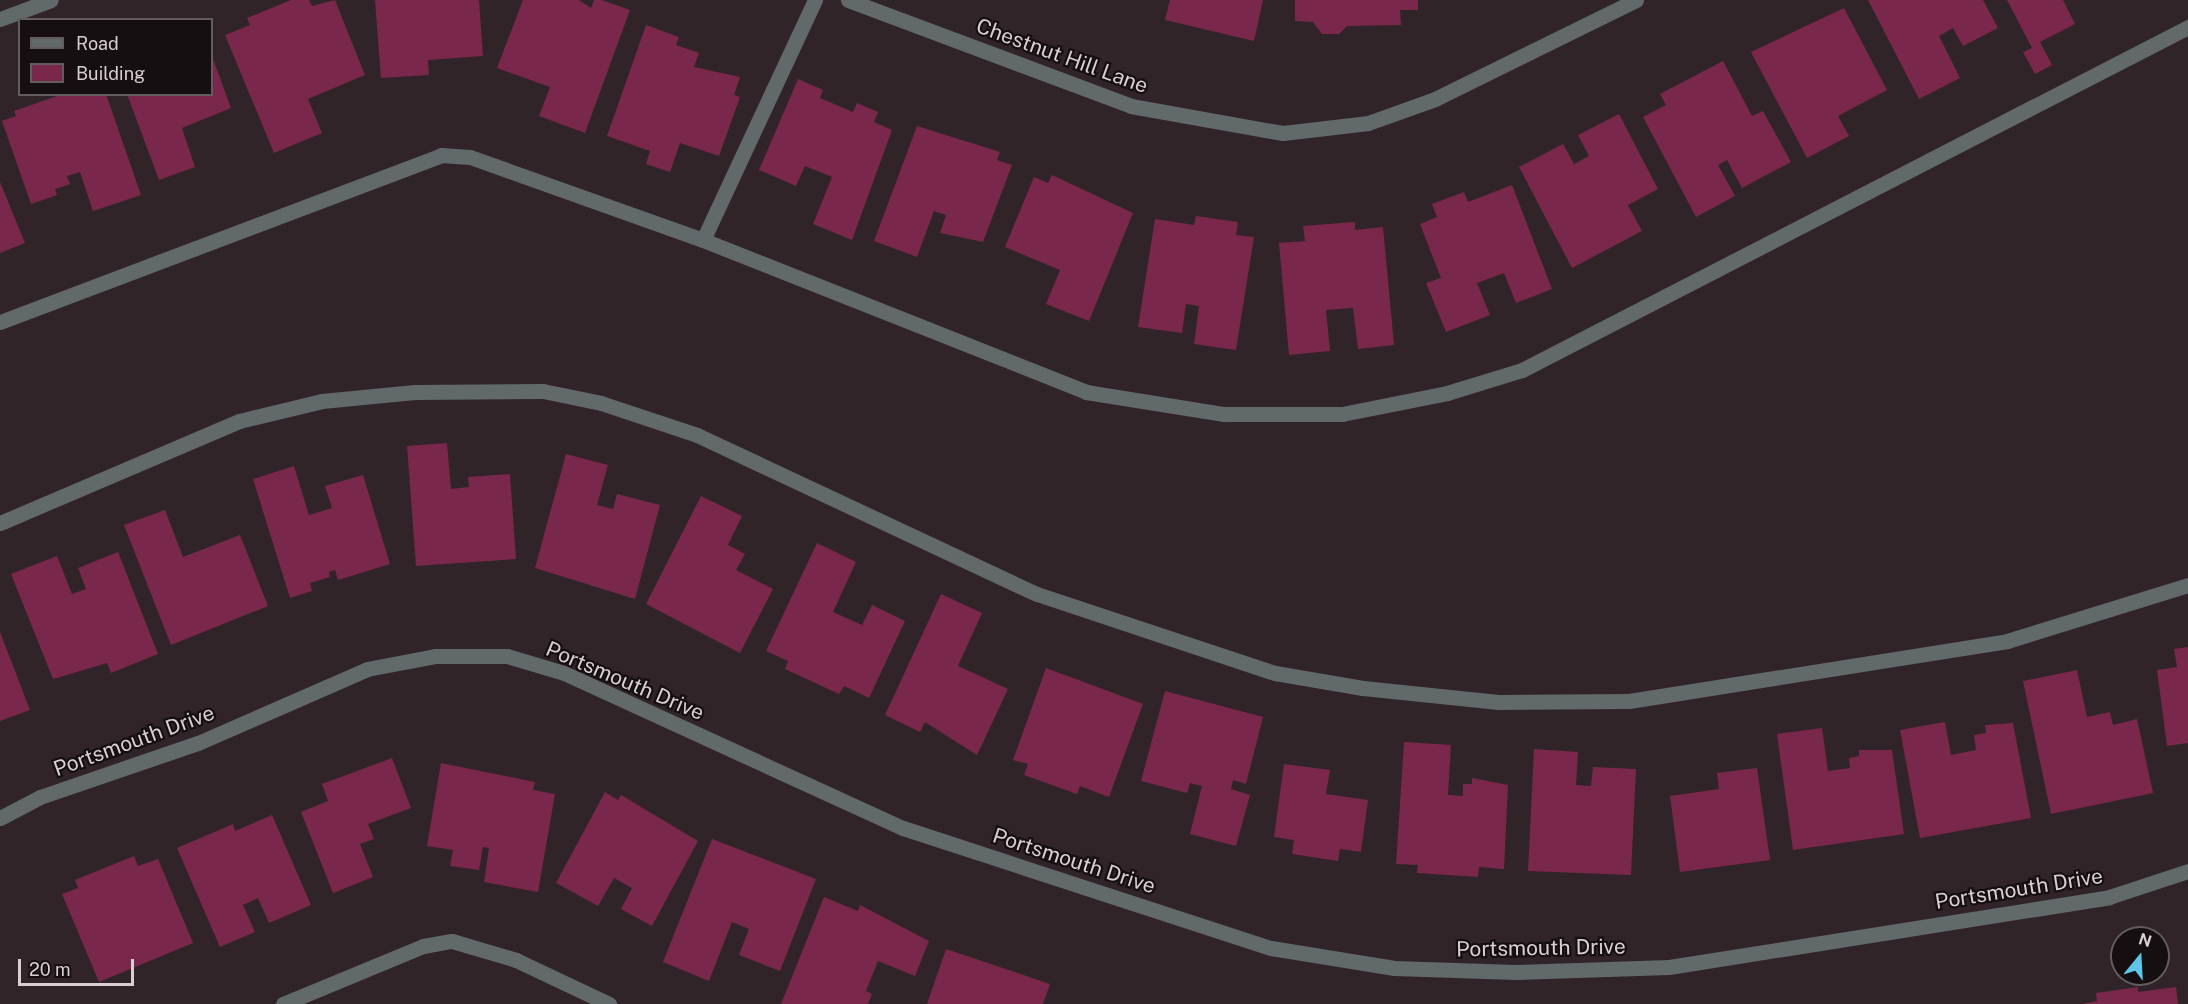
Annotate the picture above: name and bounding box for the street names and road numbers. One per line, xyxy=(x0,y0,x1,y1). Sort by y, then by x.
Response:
street label: Chestnut Hill Lane xyxy=(973,13,1151,99)
street label: Portsmouth Drive xyxy=(542,636,708,726)
street label: Portsmouth Drive xyxy=(50,700,218,782)
street label: Portsmouth Drive xyxy=(989,823,1159,899)
street label: Portsmouth Drive xyxy=(1933,863,2105,915)
street label: Portsmouth Drive xyxy=(1456,934,1626,962)

